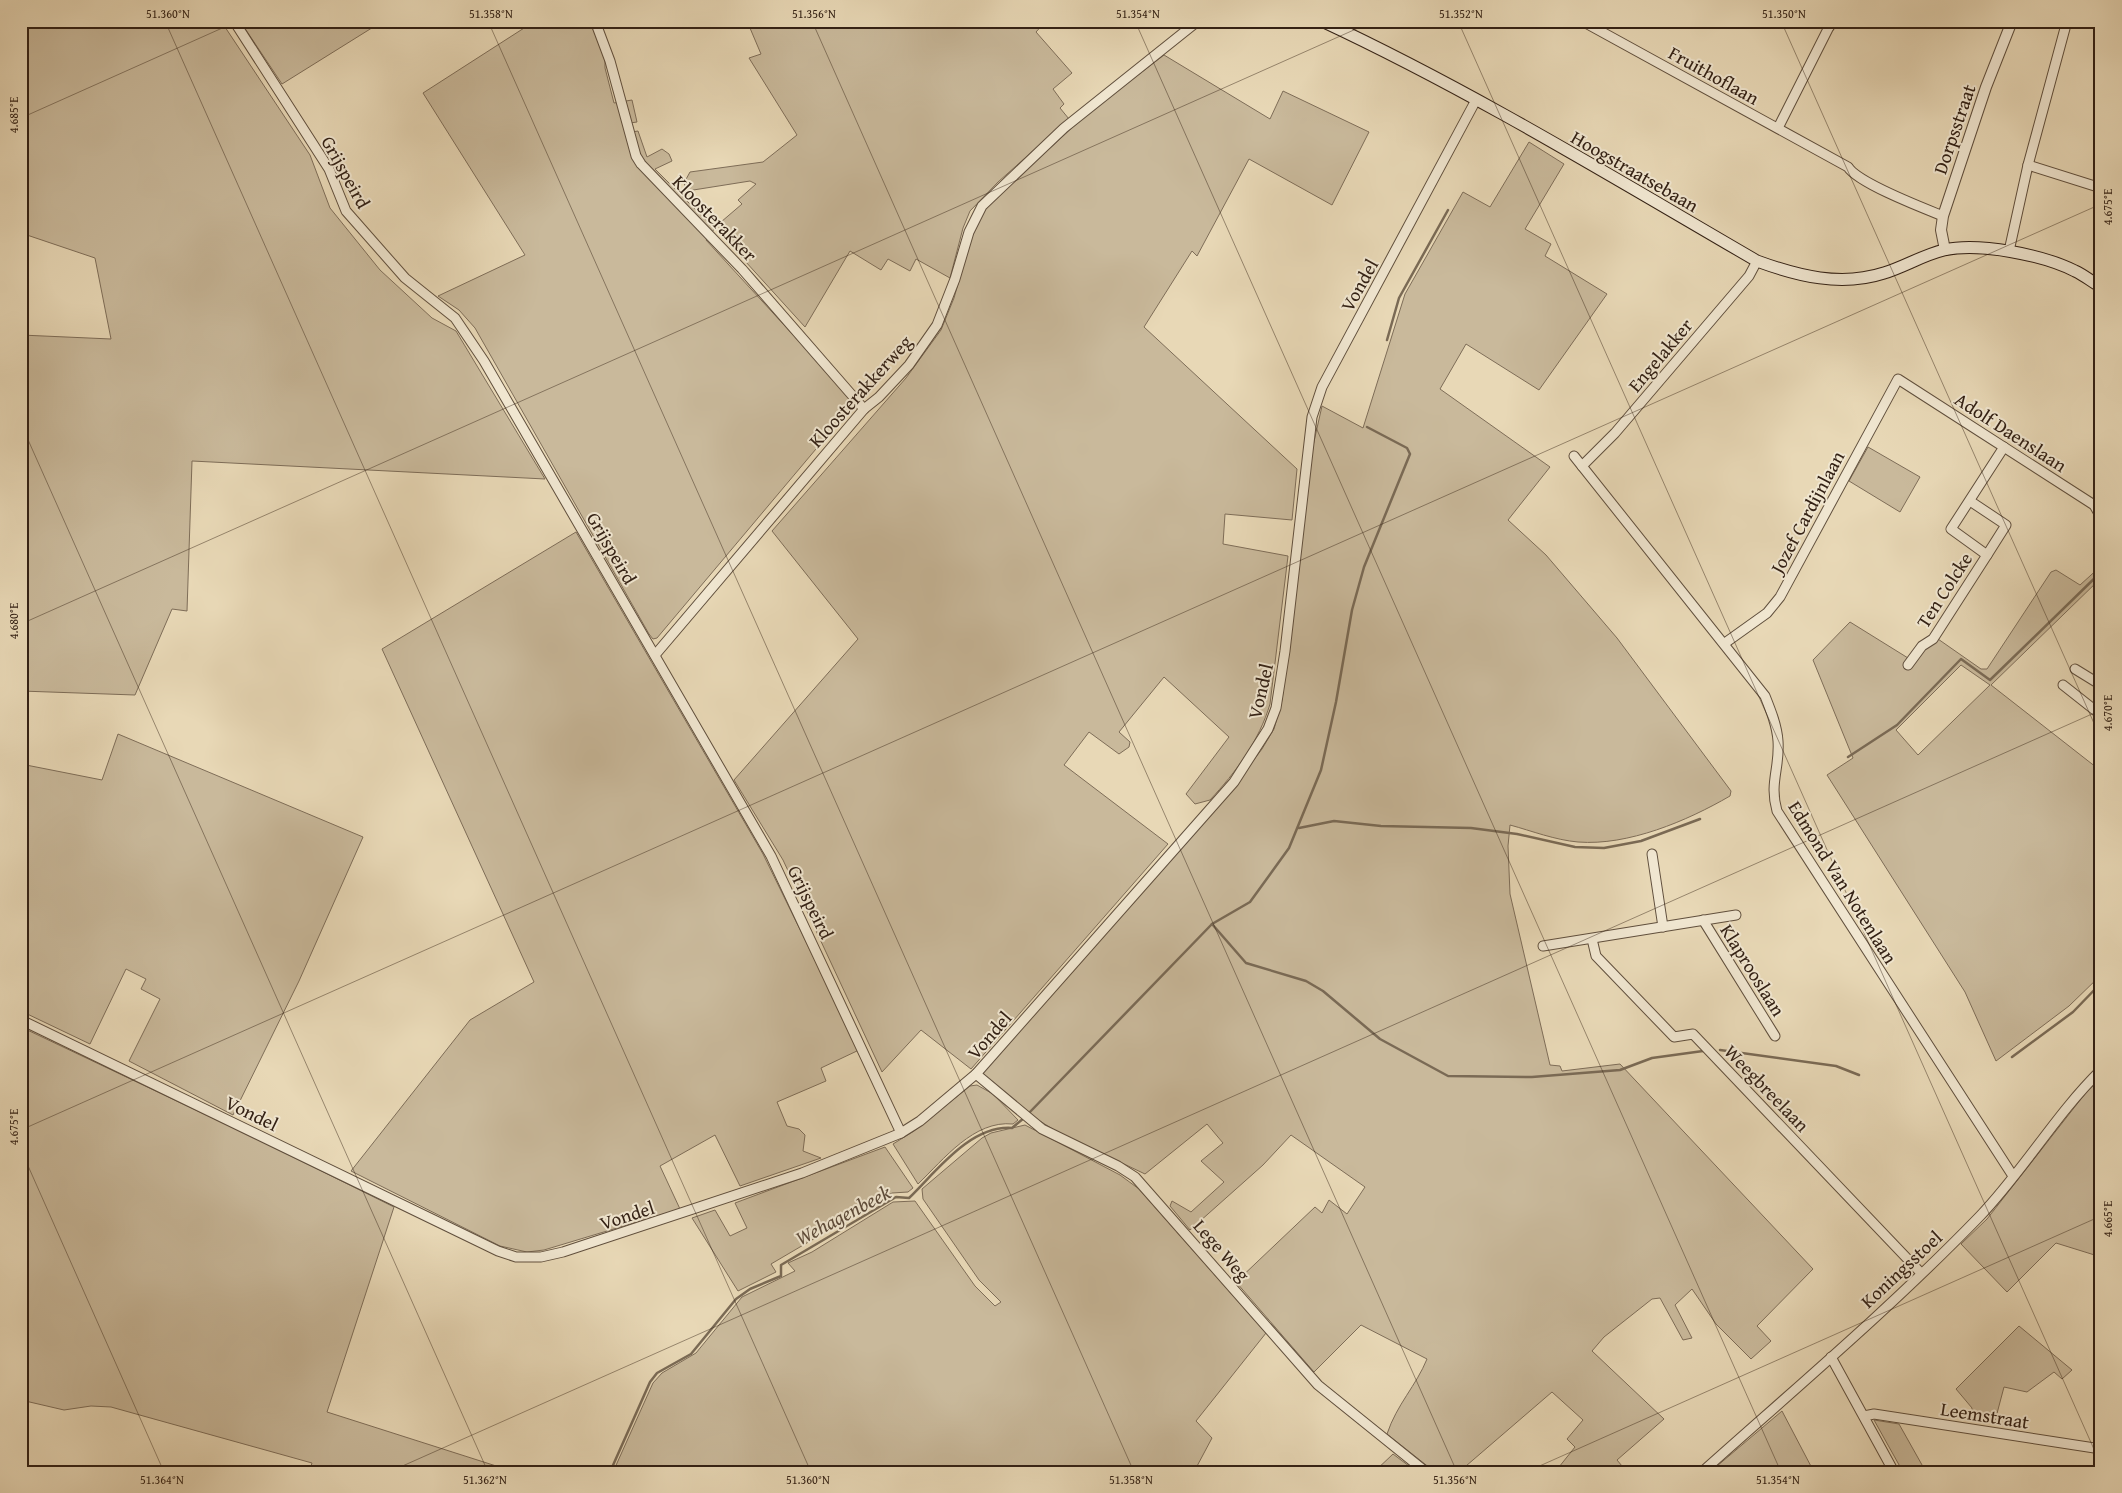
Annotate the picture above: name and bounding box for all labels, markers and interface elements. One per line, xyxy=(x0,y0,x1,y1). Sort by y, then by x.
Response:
text: 51.360°N xyxy=(146,5,190,22)
text: 51.358°N xyxy=(469,5,513,22)
text: 51.356°N xyxy=(792,5,836,22)
text: 51.354°N xyxy=(1116,5,1160,22)
text: 51.352°N xyxy=(1439,5,1483,22)
text: 51.350°N xyxy=(1762,5,1806,22)
street label: Fruithoflaan xyxy=(1664,39,1765,112)
street label: Dorpsstraat xyxy=(1926,80,1983,178)
text: 4.685°E xyxy=(5,97,22,133)
street label: Hoogstraatsebaan xyxy=(1566,123,1704,219)
street label: Grijspeird xyxy=(315,131,378,214)
street label: Kloosterakker xyxy=(666,168,764,268)
text: 4.675°E xyxy=(2099,189,2116,225)
street label: Vondel xyxy=(1333,254,1385,316)
street label: Engelakker xyxy=(1621,312,1699,398)
street label: Kloosterakkerweg xyxy=(802,328,919,453)
street label: Adolf Daenslaan xyxy=(1949,385,2073,479)
street label: Jozef Cardijnlaan xyxy=(1762,445,1851,580)
street label: Grijspeird xyxy=(580,507,644,590)
street label: Ten Colcke xyxy=(1909,547,1979,633)
text: 4.680°E xyxy=(5,603,22,639)
street label: Vondel xyxy=(1240,661,1280,721)
text: 4.670°E xyxy=(2099,695,2116,731)
street label: Edmond Van Notenlaan xyxy=(1781,795,1905,969)
street label: Grijspeird xyxy=(781,860,841,945)
street label: Klaprooslaan xyxy=(1714,918,1793,1022)
street label: Vondel xyxy=(960,1005,1018,1065)
street label: Weegbreelaan xyxy=(1718,1038,1816,1138)
street label: Vondel xyxy=(221,1088,283,1138)
text: 4.675°E xyxy=(5,1109,22,1145)
water label: Wehagenbeek xyxy=(790,1177,896,1252)
street label: Vondel xyxy=(596,1193,658,1237)
text: 4.665°E xyxy=(2099,1201,2116,1237)
street label: Lege Weg xyxy=(1187,1213,1257,1288)
street label: Koningsstoel xyxy=(1854,1224,1948,1314)
street label: Leemstraat xyxy=(1939,1394,2032,1436)
text: 51.364°N xyxy=(140,1471,184,1488)
text: 51.362°N xyxy=(463,1471,507,1488)
text: 51.360°N xyxy=(786,1471,830,1488)
text: 51.358°N xyxy=(1109,1471,1153,1488)
text: 51.356°N xyxy=(1433,1471,1477,1488)
text: 51.354°N xyxy=(1756,1471,1800,1488)

